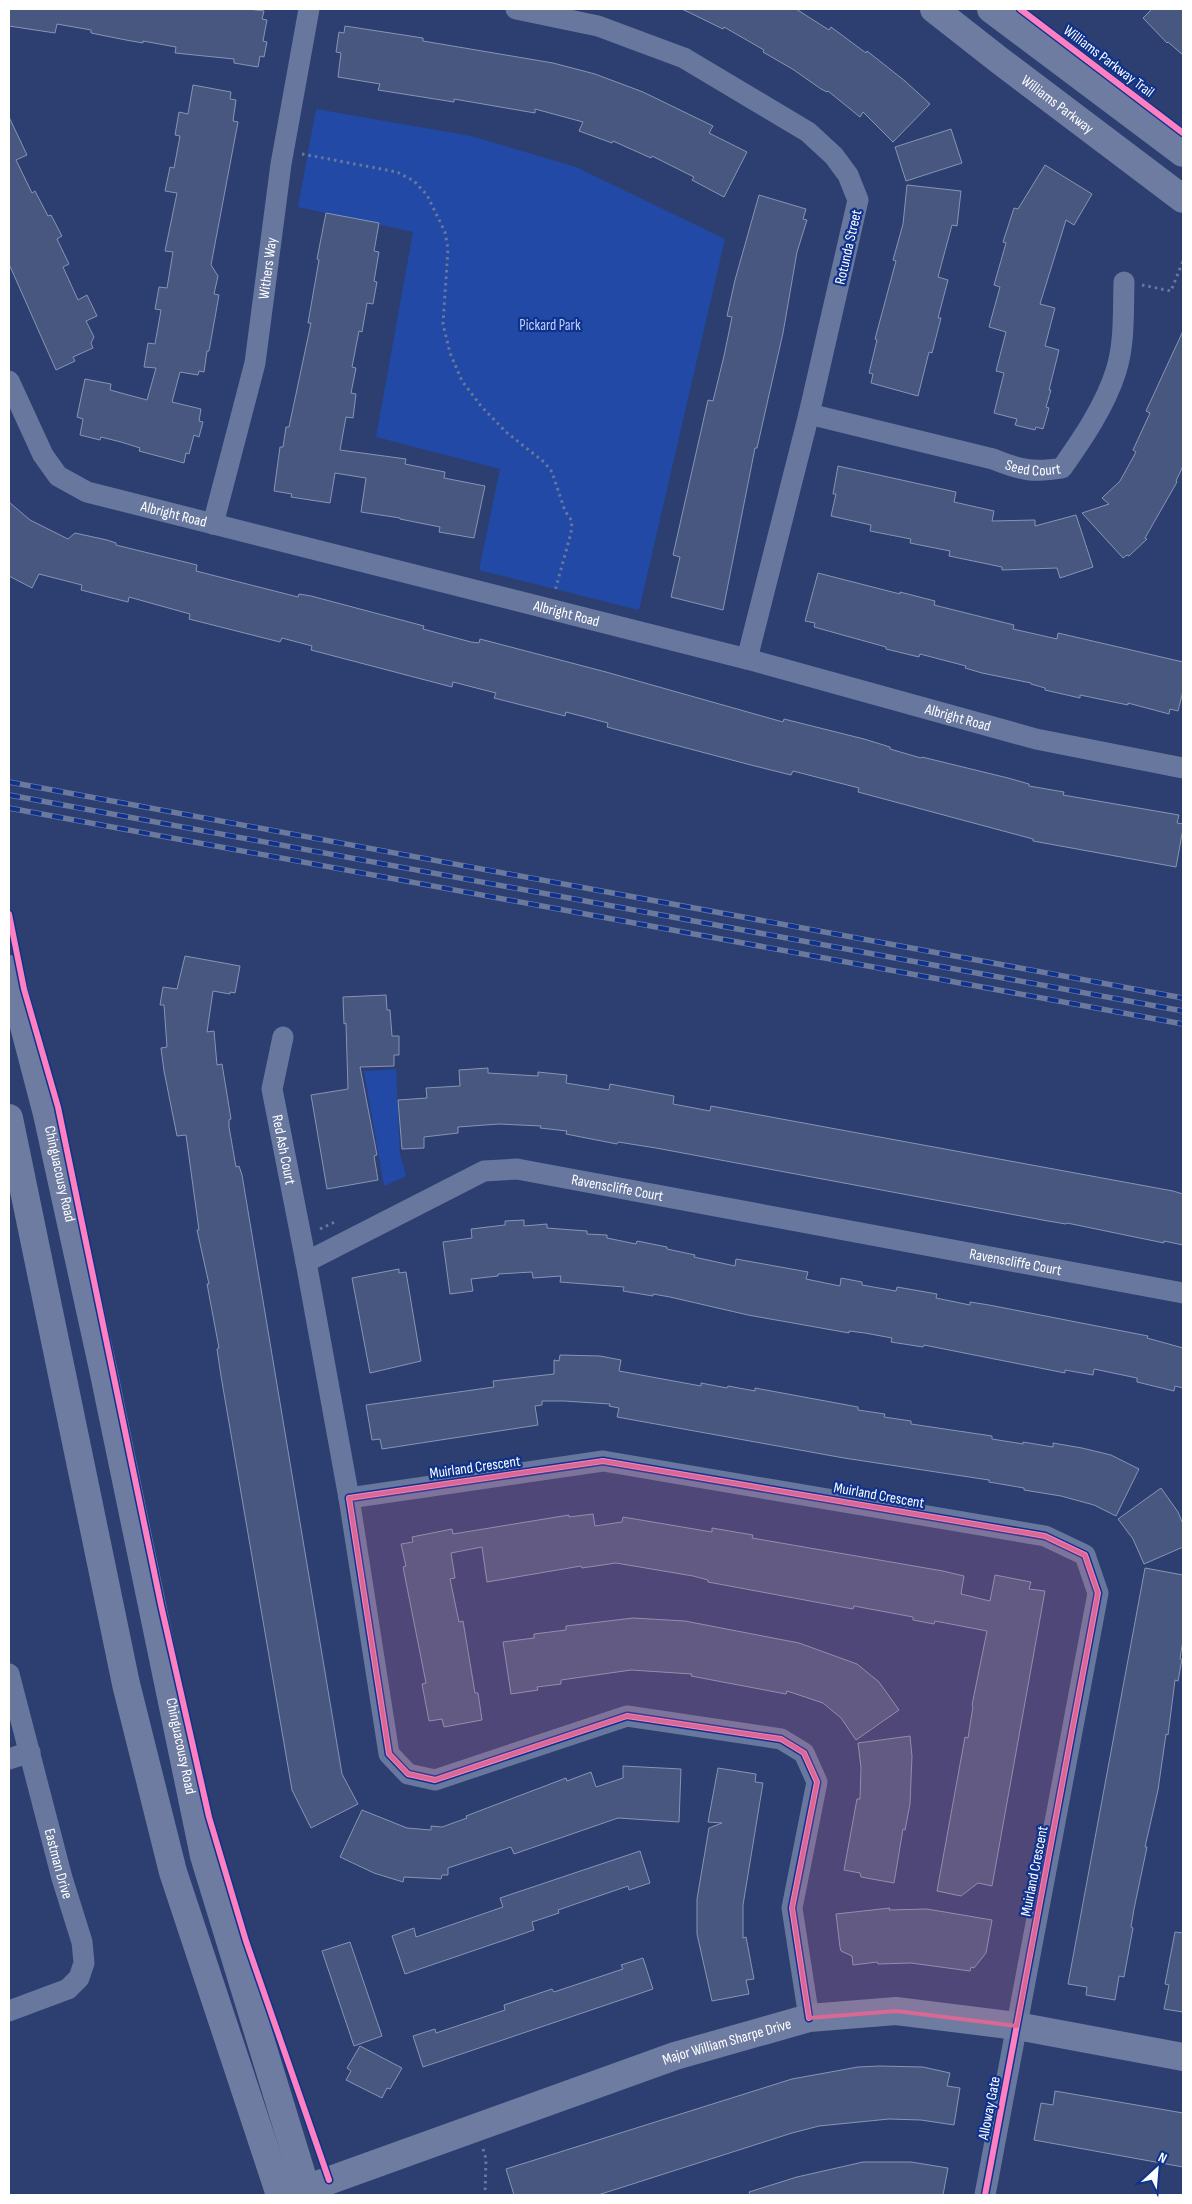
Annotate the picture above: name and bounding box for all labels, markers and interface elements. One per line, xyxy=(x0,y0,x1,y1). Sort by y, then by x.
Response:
street label: Williams Parkway Trail xyxy=(1060,21,1158,102)
street label: Williams Parkway xyxy=(1017,71,1098,138)
street label: Rotunda Street xyxy=(831,207,866,286)
street label: Withers Way xyxy=(254,236,281,300)
park label: Pickard Park xyxy=(519,316,581,335)
street label: Seed Court xyxy=(1003,455,1063,480)
street label: Albright Road xyxy=(138,497,209,532)
street label: Albright Road xyxy=(530,596,601,631)
street label: Albright Road xyxy=(922,699,993,736)
street label: Red Ash Court xyxy=(267,1113,300,1187)
street label: Chinguacousy Road xyxy=(40,1124,79,1224)
street label: Ravenscliffe Court xyxy=(570,1170,665,1206)
street label: Ravenscliffe Court xyxy=(968,1244,1064,1280)
street label: Muirland Crescent xyxy=(428,1452,522,1483)
street label: Muirland Crescent xyxy=(832,1478,926,1513)
street label: Chinguacousy Road xyxy=(161,1696,200,1796)
street label: Muirland Crescent xyxy=(1016,1824,1053,1918)
street label: Eastman Drive xyxy=(40,1827,77,1901)
street label: Major William Sharpe Drive xyxy=(660,2015,794,2070)
street label: Alloway Gate xyxy=(974,2075,1005,2142)
north arrow xyxy=(1132,2144,1182,2194)
text: N xyxy=(1155,2148,1170,2167)

